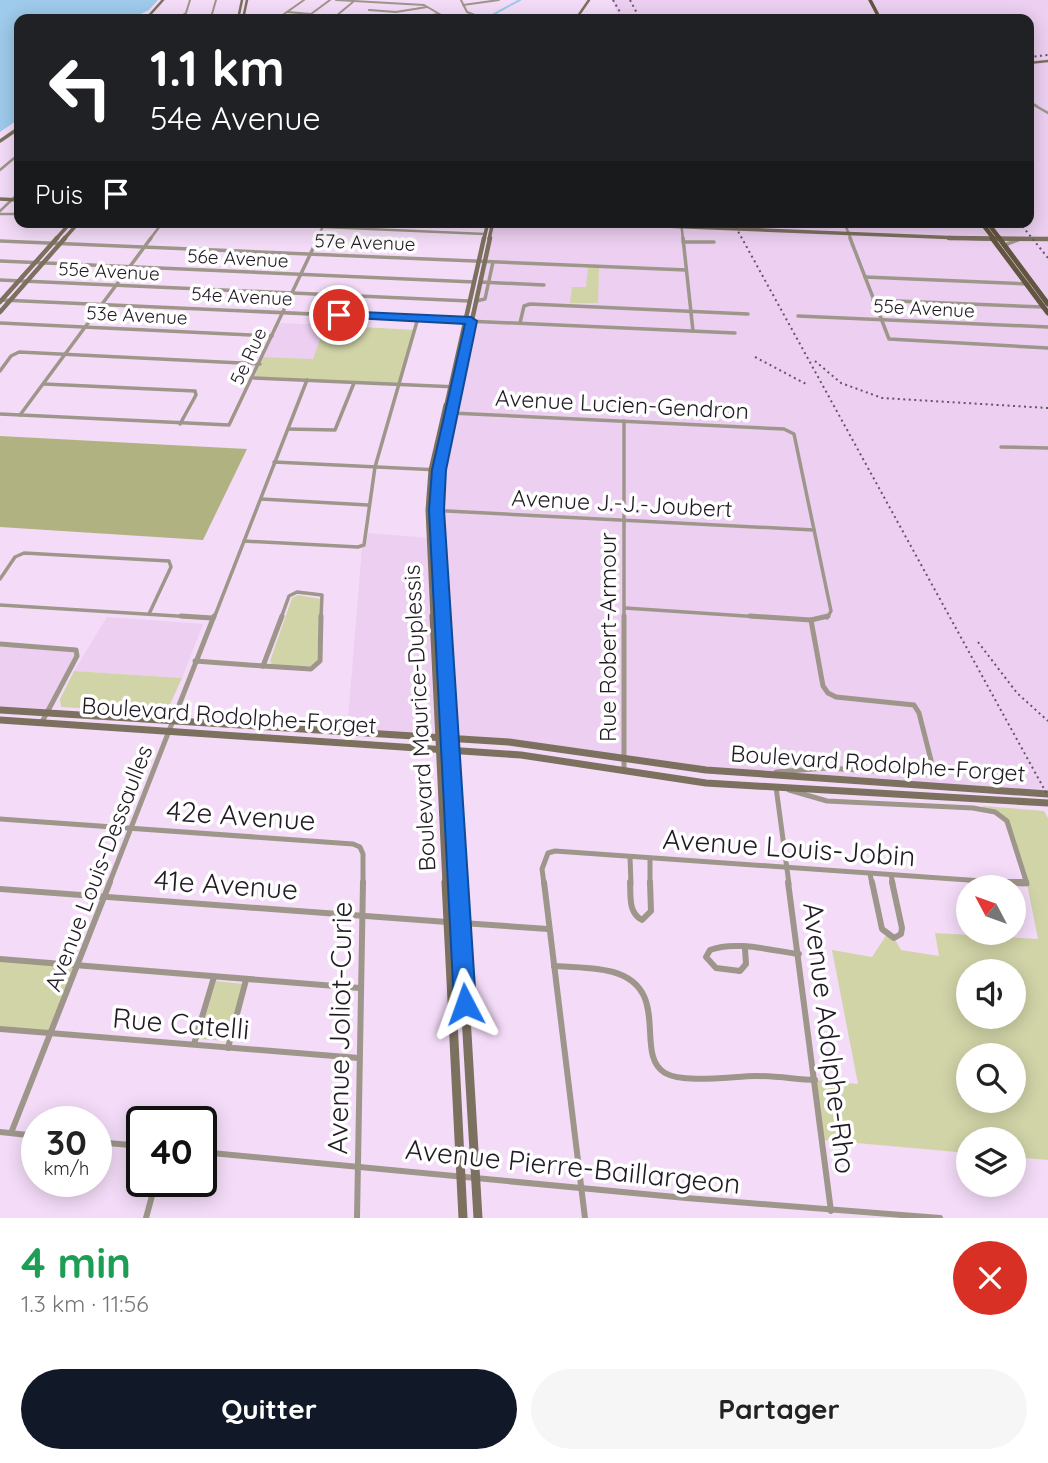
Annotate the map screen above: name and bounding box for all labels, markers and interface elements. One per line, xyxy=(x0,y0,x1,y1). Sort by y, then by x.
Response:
text: 1.1 km xyxy=(150,37,285,98)
icon: left xyxy=(35,42,126,133)
text: 54e Avenue xyxy=(150,98,321,138)
icon: arrive xyxy=(97,175,135,213)
text: Puis xyxy=(35,178,83,211)
street label: 57e Avenue xyxy=(314,228,416,256)
street label: 56e Avenue xyxy=(187,243,289,273)
street label: 55e Avenue xyxy=(58,256,160,286)
street label: 54e Avenue xyxy=(191,281,293,311)
pin xyxy=(309,285,369,345)
street label: 55e Avenue xyxy=(873,293,975,323)
icon: arrive xyxy=(320,296,358,334)
street label: 53e Avenue xyxy=(86,300,188,330)
street label: 5e Rue xyxy=(224,324,272,388)
street label: Avenue Lucien-Gendron xyxy=(494,383,750,425)
street label: Avenue J.-J.-Joubert xyxy=(511,483,733,523)
street label: Rue Robert-Armour xyxy=(593,532,622,742)
street label: Boulevard Maurice-Duplessis xyxy=(396,564,442,872)
street label: Boulevard Rodolphe-Forget xyxy=(81,690,378,740)
street label: Boulevard Rodolphe-Forget xyxy=(730,738,1027,788)
street label: Avenue Louis-Dessaulles xyxy=(38,741,158,995)
street label: 42e Avenue xyxy=(165,792,317,838)
street label: Avenue Louis-Jobin xyxy=(661,821,917,873)
street label: 41e Avenue xyxy=(153,862,299,906)
north arrow xyxy=(956,875,1026,945)
map controls xyxy=(956,875,1026,1197)
street label: Avenue Adolphe-Rho xyxy=(796,900,864,1176)
street label: Avenue Joliot-Curie xyxy=(319,901,359,1155)
button: sound xyxy=(956,959,1026,1029)
position arrow xyxy=(428,967,502,1041)
street label: Rue Catelli xyxy=(111,1000,251,1046)
button: search xyxy=(956,1043,1026,1113)
speed limit sign: 40 xyxy=(126,1106,217,1197)
text: 30 xyxy=(46,1120,87,1164)
button: layers xyxy=(956,1127,1026,1197)
street label: Avenue Pierre-Baillargeon xyxy=(404,1131,742,1201)
text: km/h xyxy=(44,1157,89,1180)
text: 4 min xyxy=(21,1236,131,1289)
button: close xyxy=(953,1241,1027,1315)
text: 1.3 km · 11:56 xyxy=(21,1289,149,1318)
button: Quitter xyxy=(21,1369,517,1449)
button: Partager xyxy=(531,1369,1027,1449)

